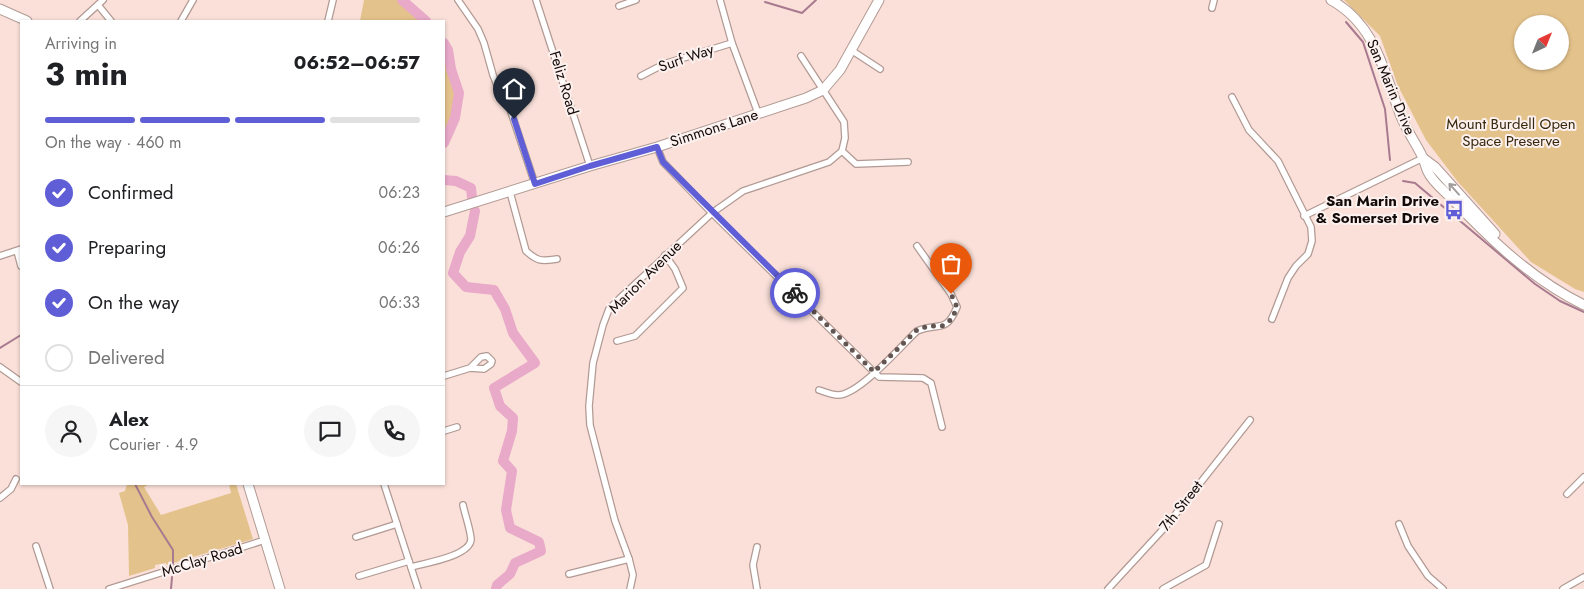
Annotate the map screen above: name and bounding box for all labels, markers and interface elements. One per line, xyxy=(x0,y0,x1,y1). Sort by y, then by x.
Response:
north arrow xyxy=(1514,15,1569,70)
map controls xyxy=(1514,15,1569,70)
text: Arriving in xyxy=(45,32,117,55)
street label: San Marin Drive xyxy=(1361,36,1421,138)
street label: Surf Way xyxy=(655,38,717,78)
street label: Feliz Road xyxy=(544,48,584,118)
text: 06:52–06:57 xyxy=(294,49,420,76)
text: 3 min xyxy=(45,51,128,97)
pin xyxy=(493,68,535,119)
icon: home xyxy=(500,75,528,103)
street label: Simmons Lane xyxy=(667,103,761,153)
park label: Mount Burdell Open Space Preserve xyxy=(1446,113,1576,152)
text: On the way · 460 m xyxy=(45,131,181,154)
icon: check xyxy=(45,179,73,207)
text: Confirmed xyxy=(88,179,174,206)
text: 06:23 xyxy=(379,181,420,204)
one-way arrow xyxy=(1449,182,1460,195)
place label: San Marin Drive & Somerset Drive xyxy=(1316,190,1439,229)
bus stop icon: San Marin Drive & Somerset Drive xyxy=(1443,199,1465,221)
icon: check xyxy=(45,234,73,262)
text: Preparing xyxy=(88,234,166,261)
street label: Marion Avenue xyxy=(603,235,687,319)
text: 06:26 xyxy=(378,236,420,259)
pin xyxy=(930,243,972,294)
icon: bag xyxy=(937,250,965,278)
courier xyxy=(770,268,820,318)
icon: bike xyxy=(781,279,809,307)
icon: check xyxy=(45,289,73,317)
text: On the way xyxy=(88,289,179,316)
text: 06:33 xyxy=(379,291,420,314)
text: Delivered xyxy=(88,344,165,371)
button: person xyxy=(45,405,97,457)
button: chat xyxy=(304,405,356,457)
button: phone xyxy=(368,405,420,457)
text: Alex xyxy=(109,406,149,433)
text: Courier · 4.9 xyxy=(109,433,198,456)
street label: 7th Street xyxy=(1154,475,1208,536)
street label: McClay Road xyxy=(159,537,245,583)

